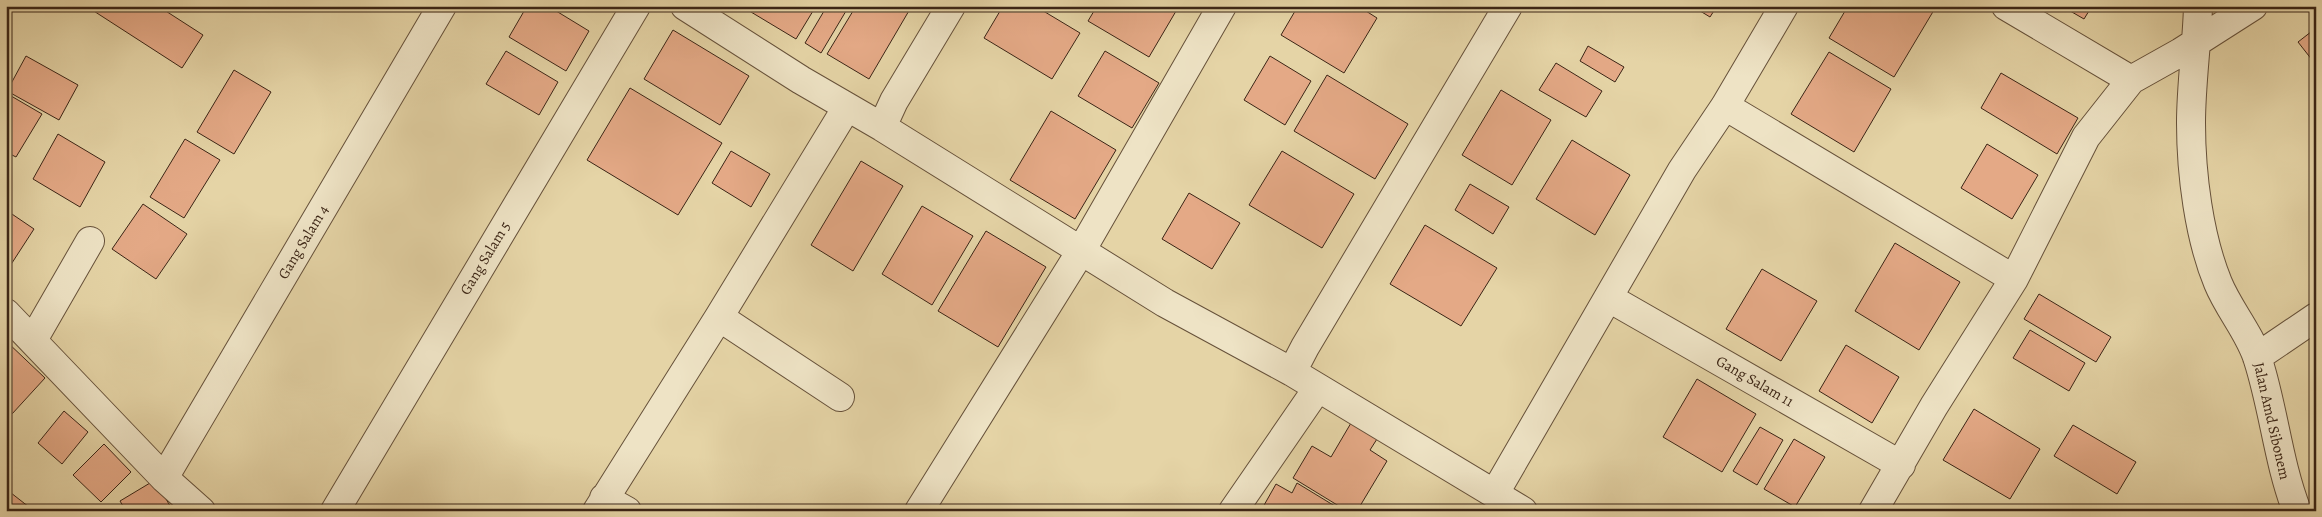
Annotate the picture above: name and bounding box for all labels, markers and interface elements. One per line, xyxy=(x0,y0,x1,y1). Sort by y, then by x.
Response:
street label: Gang Salam 4 xyxy=(273,201,333,283)
street label: Gang Salam 5 xyxy=(455,217,515,299)
street label: Gang Salam 11 xyxy=(1713,351,1797,411)
street label: Jalan Amd Sibonem xyxy=(2249,360,2295,482)

